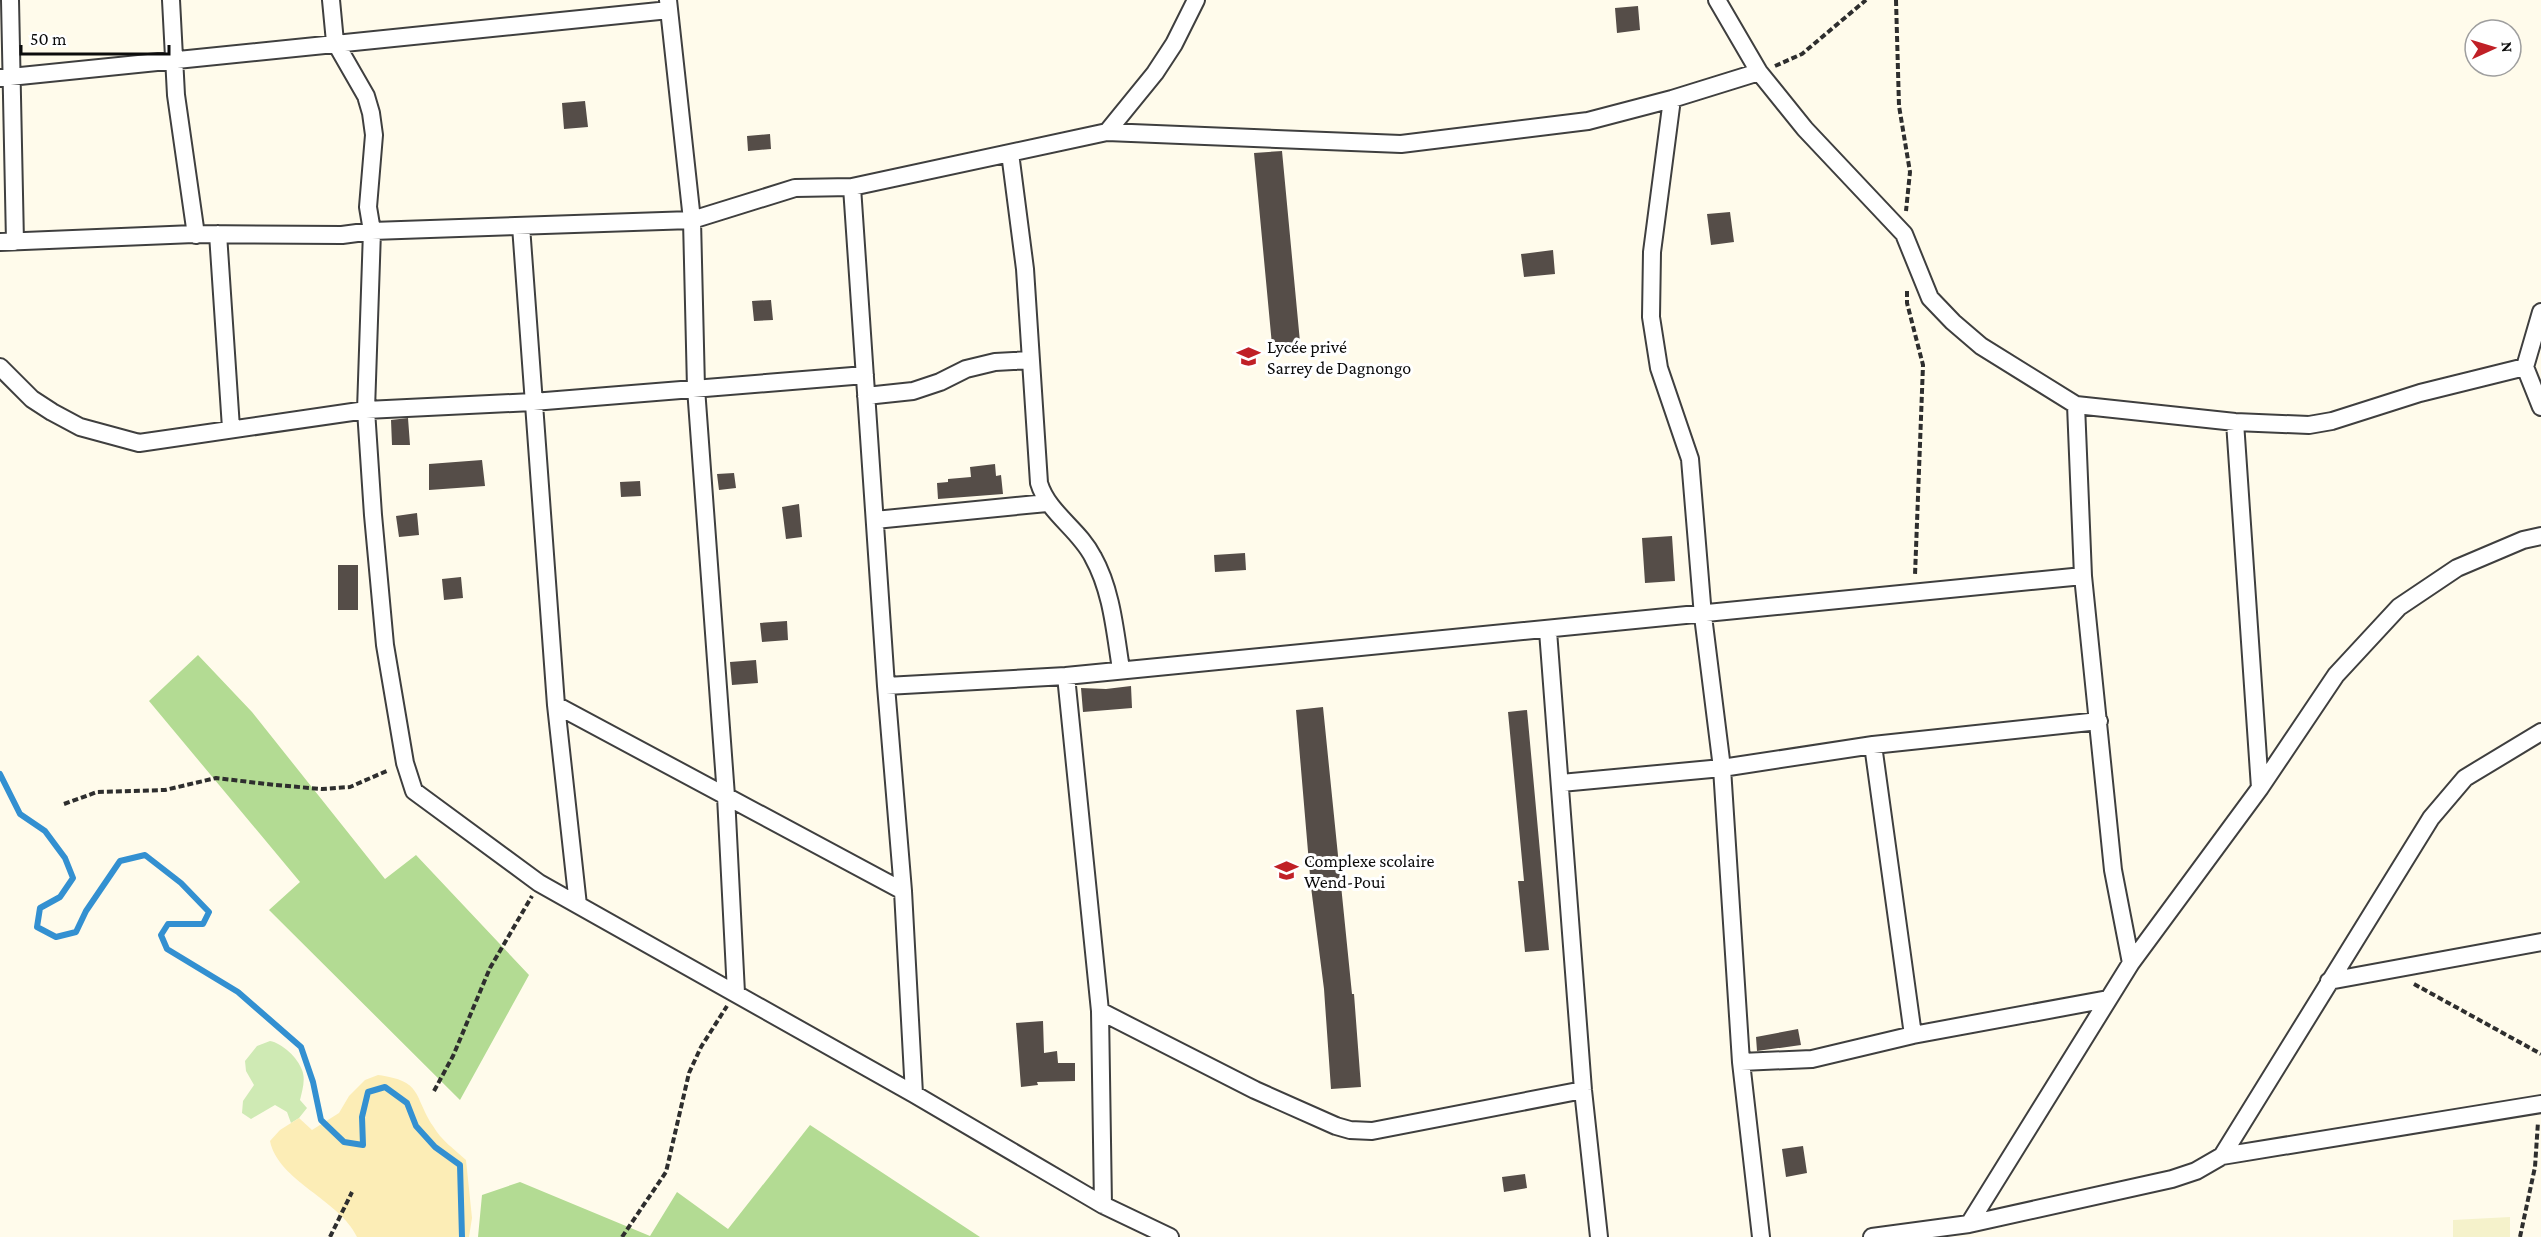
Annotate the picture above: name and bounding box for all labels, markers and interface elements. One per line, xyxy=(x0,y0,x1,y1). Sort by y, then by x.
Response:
scale bar xyxy=(21,18,170,56)
north arrow xyxy=(2463,18,2523,78)
text: 50 m xyxy=(30,29,67,49)
text: N xyxy=(2499,41,2516,53)
place label: Lycée privé Sarrey de Dagnongo xyxy=(1267,337,1411,378)
school or university icon: Lycée privé Sarrey de Dagnongo xyxy=(1236,344,1262,370)
place label: Complexe scolaire Wend-Poui xyxy=(1304,851,1434,892)
school or university icon: Complexe scolaire Wend-Poui xyxy=(1273,858,1299,884)

